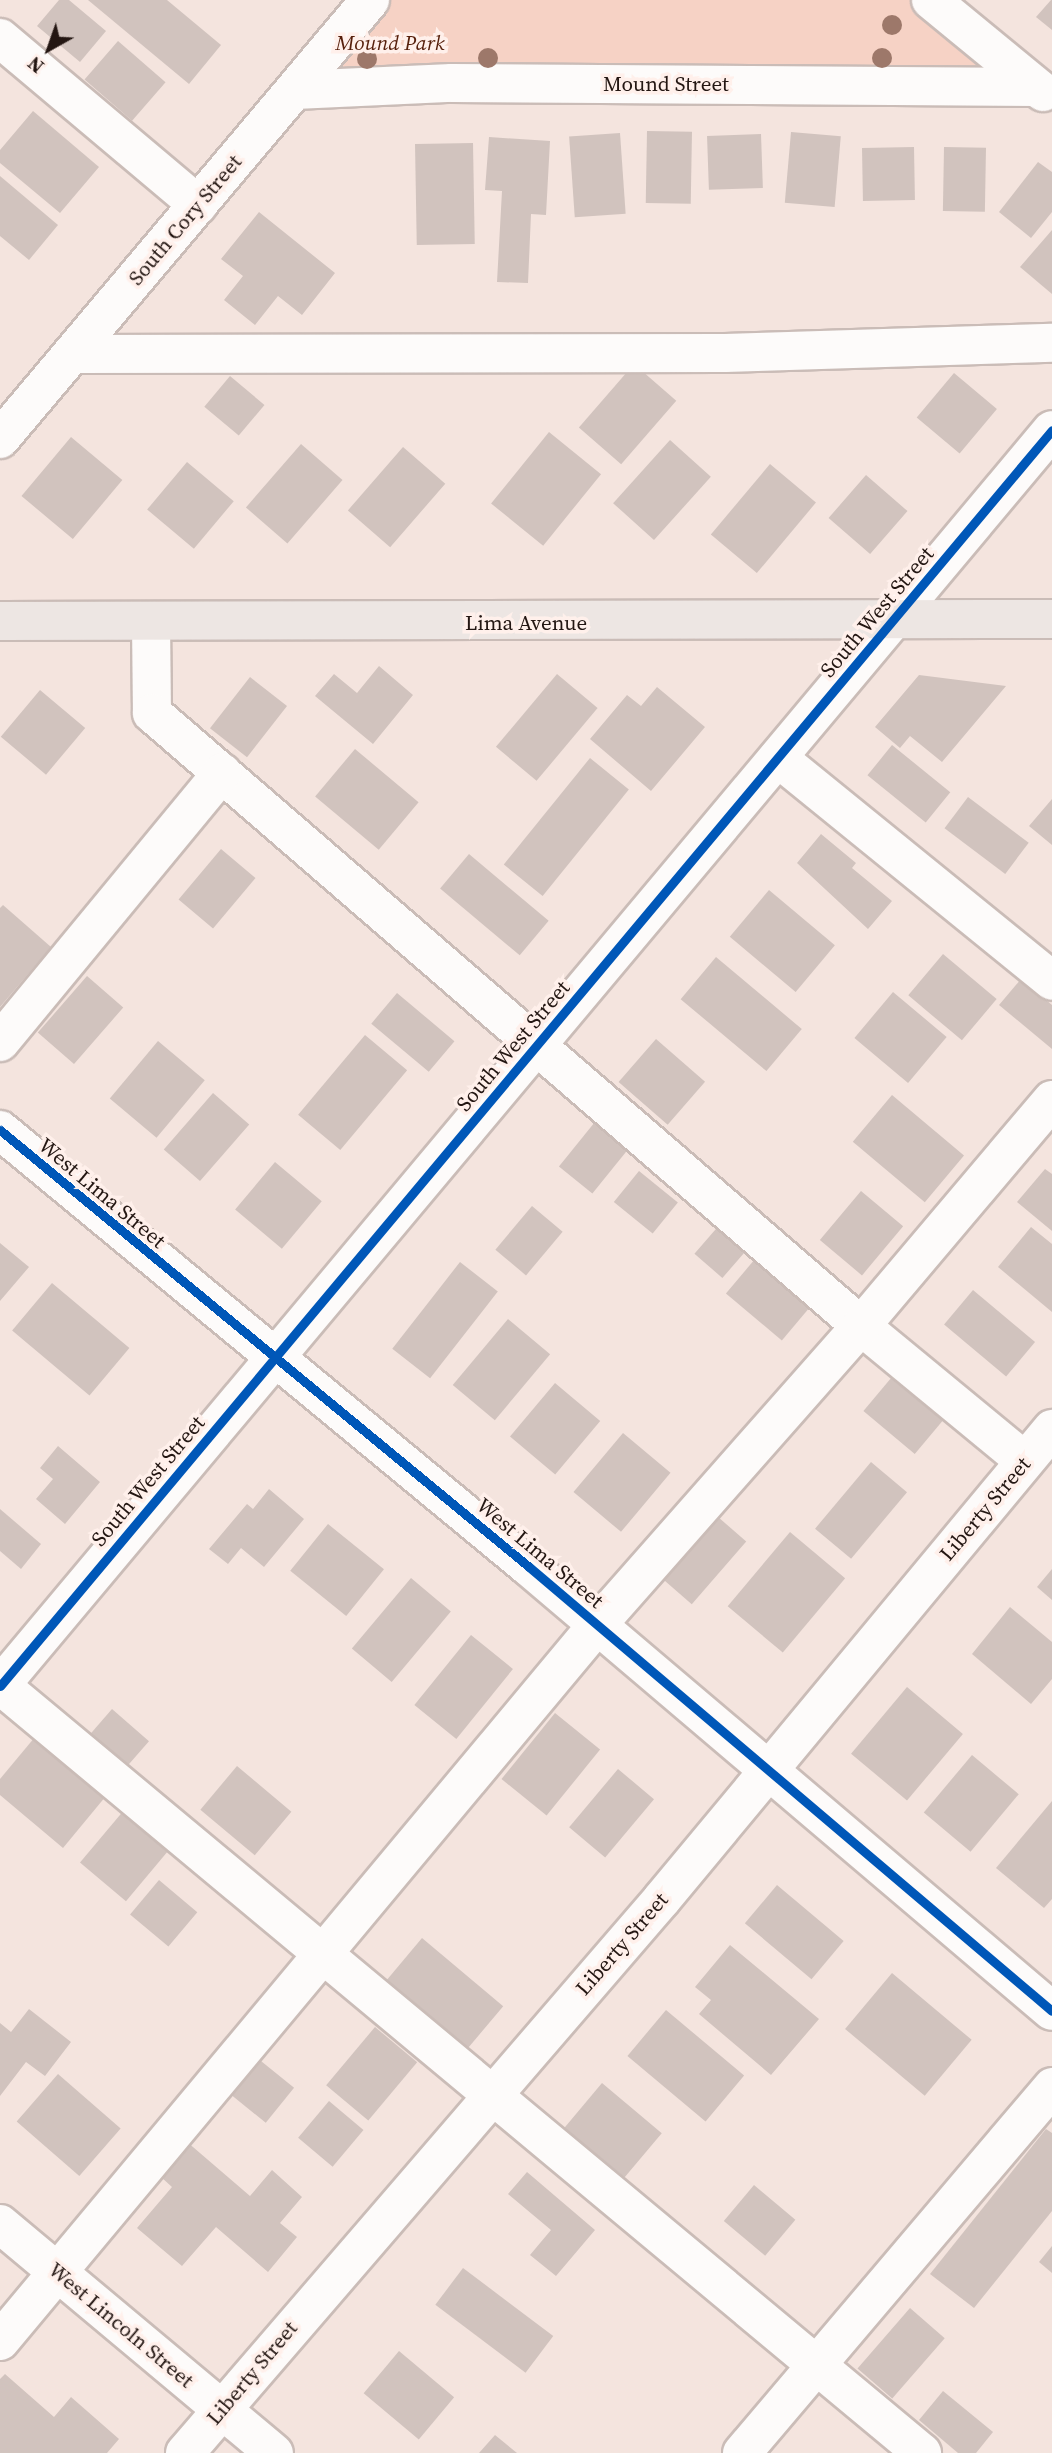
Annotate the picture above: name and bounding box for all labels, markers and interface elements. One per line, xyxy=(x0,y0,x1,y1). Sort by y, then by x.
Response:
north arrow xyxy=(14,14,84,84)
park label: Mound Park xyxy=(335,30,445,56)
text: N xyxy=(22,51,49,79)
street label: Mound Street xyxy=(603,71,729,97)
street label: South Cory Street xyxy=(123,150,247,290)
street label: South West Street xyxy=(815,541,939,683)
street label: Lima Avenue xyxy=(465,610,587,636)
street label: South West Street xyxy=(451,975,575,1117)
street label: West Lima Street xyxy=(33,1133,171,1253)
street label: South West Street xyxy=(86,1410,210,1552)
street label: Liberty Street xyxy=(934,1452,1036,1566)
street label: West Lima Street xyxy=(471,1493,609,1613)
street label: Liberty Street xyxy=(571,1888,673,2000)
street label: West Lincoln Street xyxy=(43,2257,199,2393)
street label: Liberty Street xyxy=(201,2316,303,2430)

